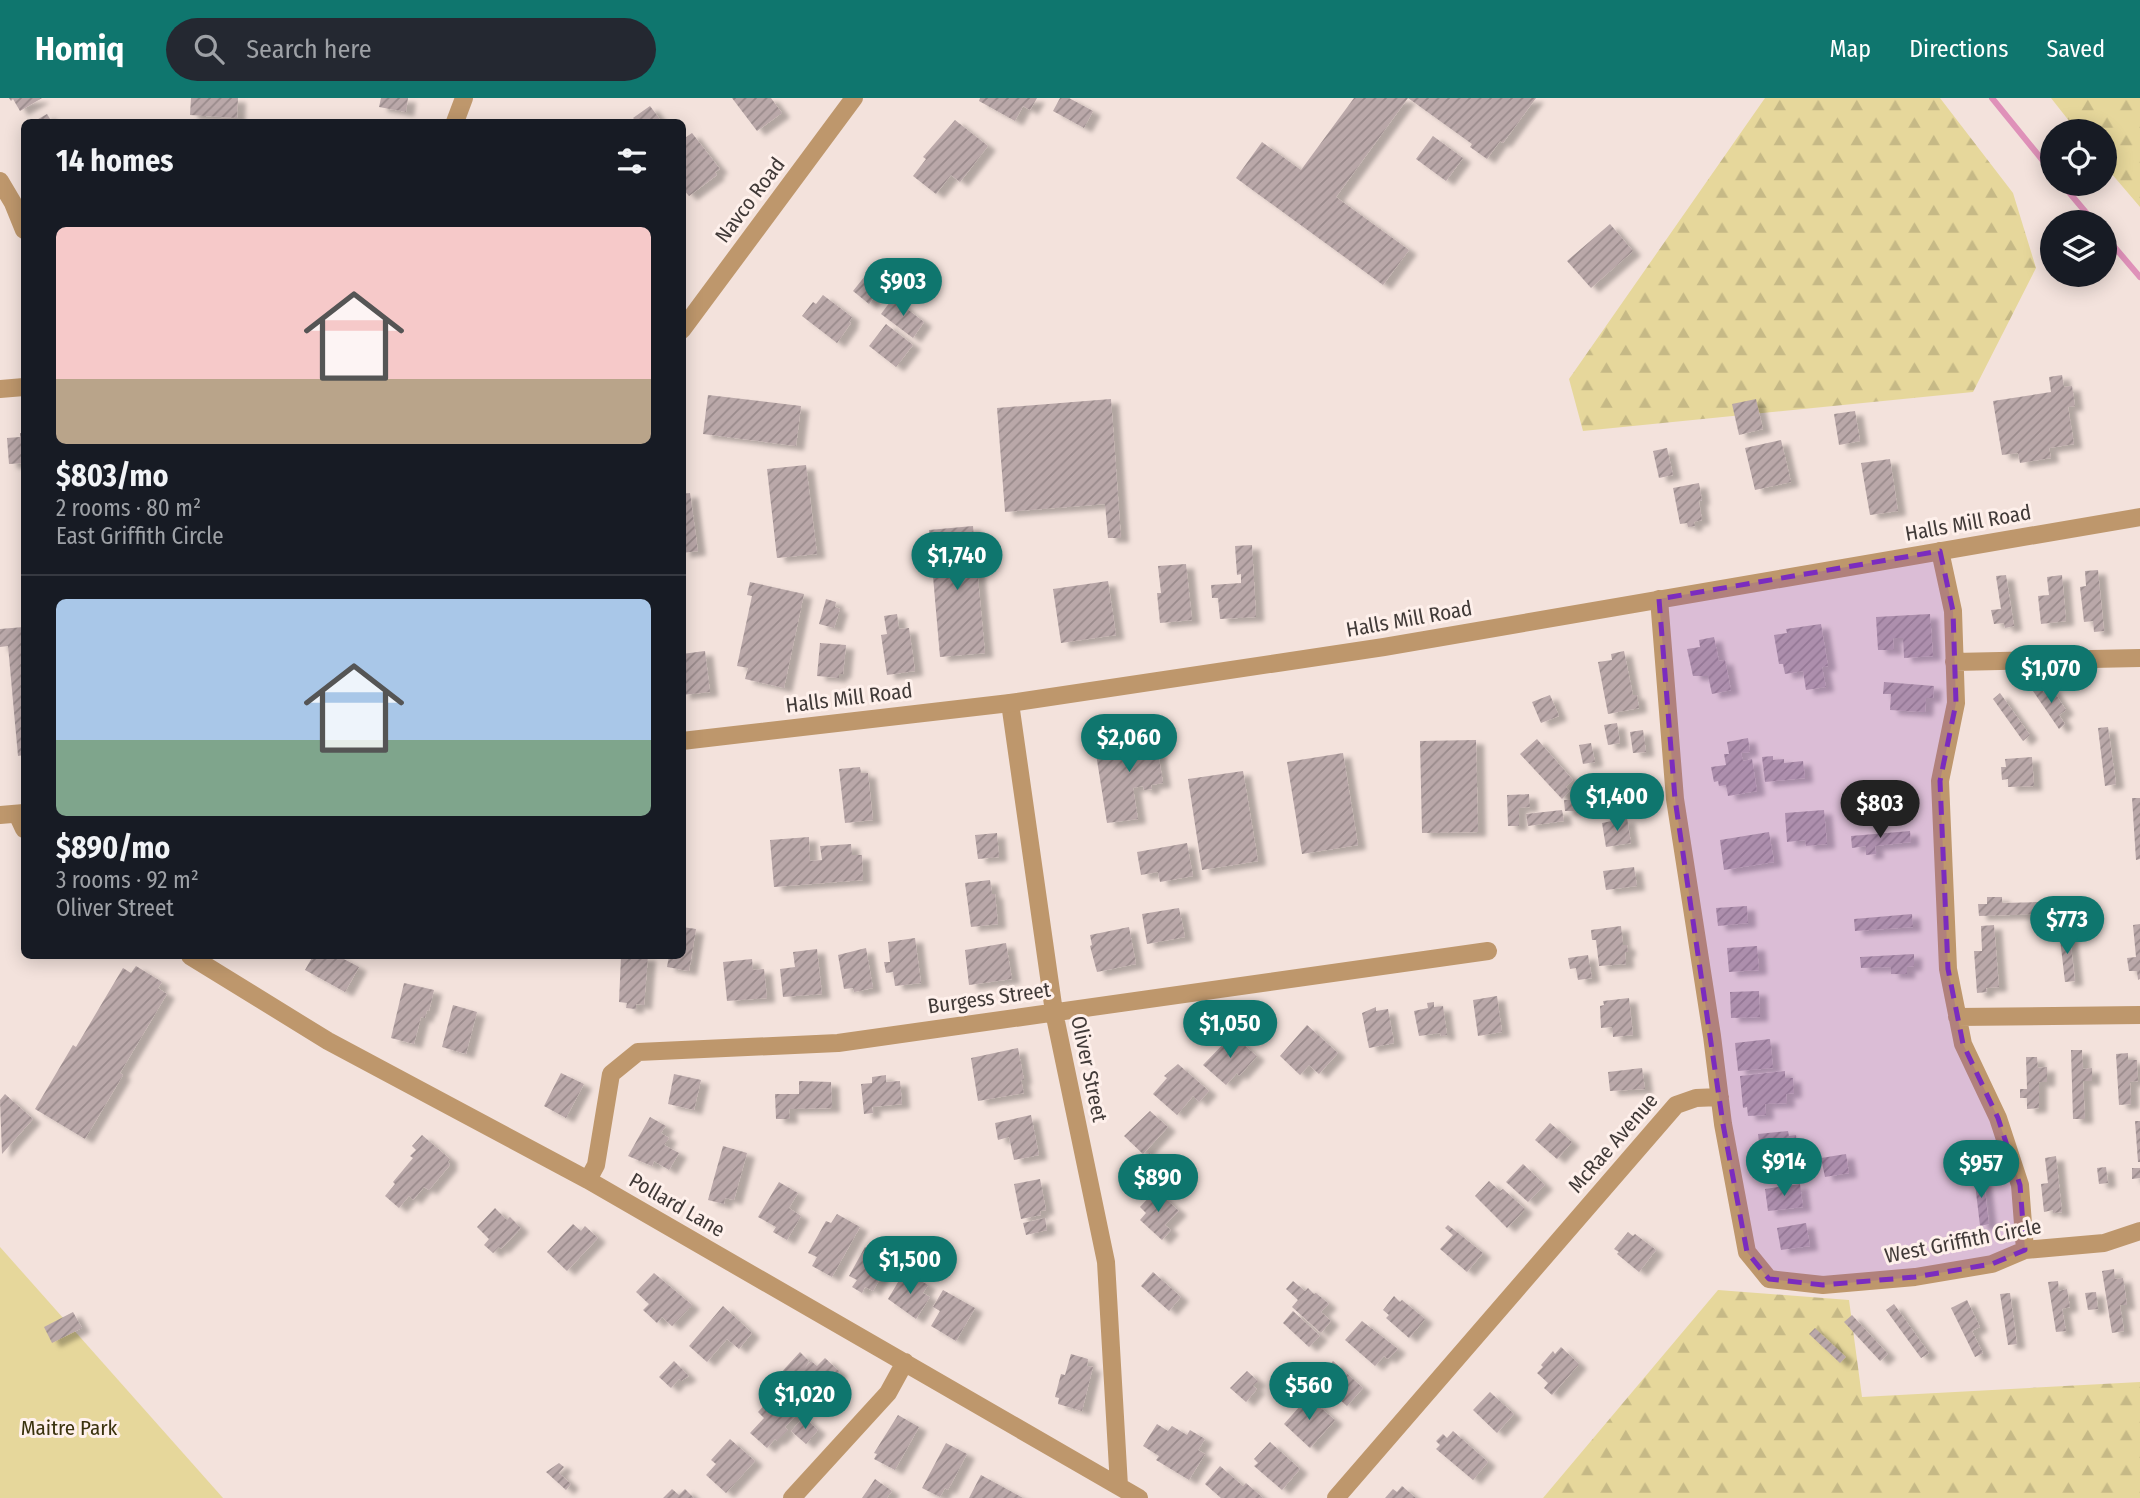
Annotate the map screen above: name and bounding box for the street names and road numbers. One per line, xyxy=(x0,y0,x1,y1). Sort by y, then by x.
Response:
street label: Navco Road xyxy=(709,152,791,248)
street label: Halls Mill Road xyxy=(1903,499,2033,547)
street label: Halls Mill Road xyxy=(1344,595,1474,643)
street label: Halls Mill Road xyxy=(784,677,914,719)
street label: Burgess Street xyxy=(926,976,1052,1019)
street label: Oliver Street xyxy=(1065,1014,1113,1124)
street label: McRae Avenue xyxy=(1563,1088,1663,1198)
street label: Pollard Lane xyxy=(624,1167,730,1243)
street label: West Griffith Circle xyxy=(1882,1213,2044,1269)

